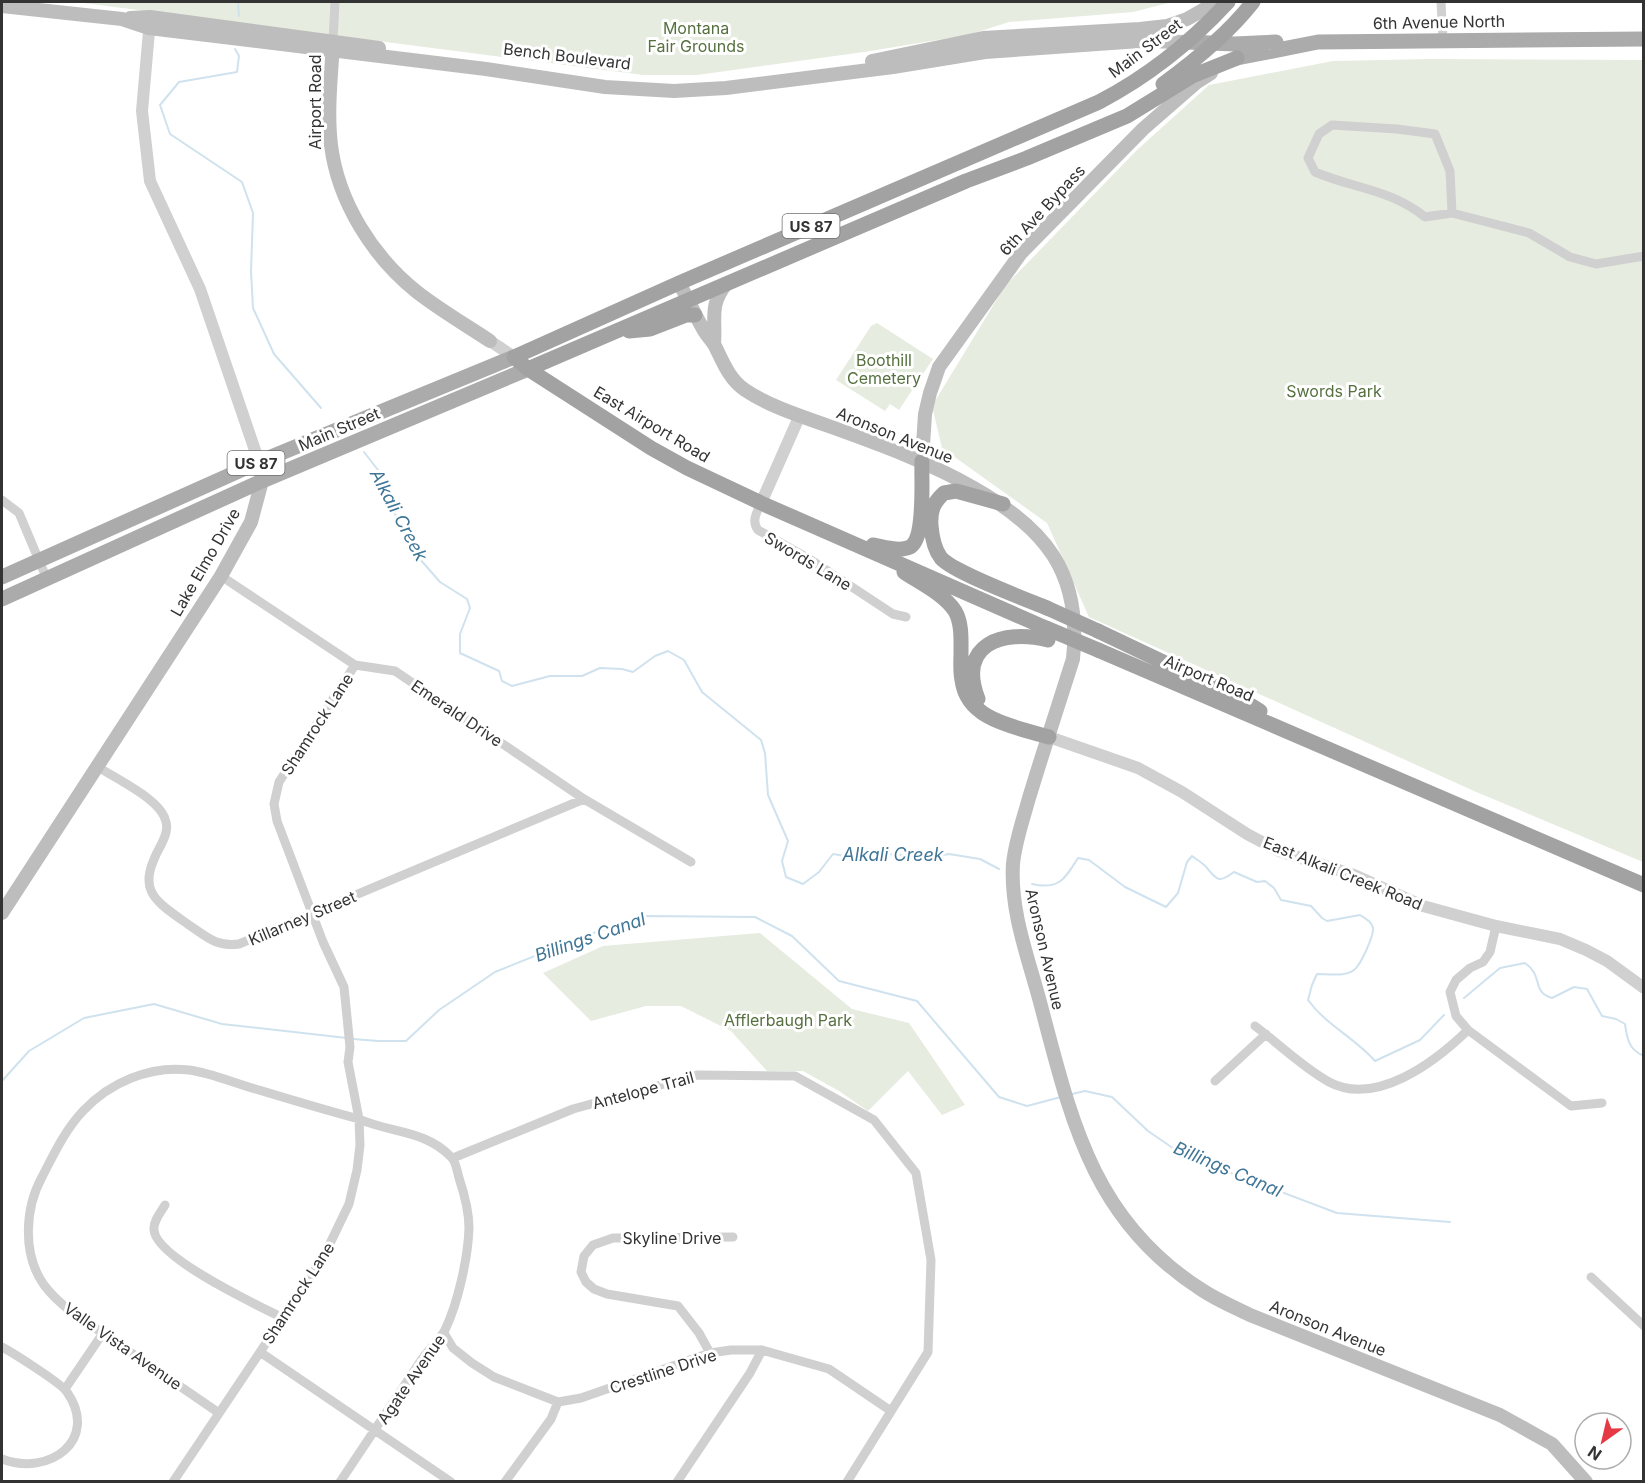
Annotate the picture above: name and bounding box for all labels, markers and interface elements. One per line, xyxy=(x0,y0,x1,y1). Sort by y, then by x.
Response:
street label: 6th Avenue North xyxy=(1373,11,1505,33)
street label: Main Street xyxy=(1104,14,1186,82)
park label: Montana Fair Grounds xyxy=(648,18,744,56)
street label: Bench Boulevard xyxy=(502,38,632,74)
street label: Airport Road xyxy=(305,54,325,150)
street label: 6th Ave Bypass xyxy=(995,160,1089,260)
road number: US 87 xyxy=(782,214,840,238)
park label: Boothill Cemetery xyxy=(847,350,921,388)
street label: East Airport Road xyxy=(590,381,714,467)
park label: Swords Park xyxy=(1286,381,1382,401)
street label: Aronson Avenue xyxy=(834,402,956,468)
street label: Main Street xyxy=(295,403,383,455)
road number: US 87 xyxy=(228,451,284,475)
water label: Alkali Creek xyxy=(365,464,433,566)
street label: Lake Elmo Drive xyxy=(166,504,244,620)
street label: Swords Lane xyxy=(761,527,855,595)
street label: Airport Road xyxy=(1161,650,1257,706)
street label: Shamrock Lane xyxy=(277,669,357,779)
street label: Emerald Drive xyxy=(408,675,506,751)
street label: East Alkali Creek Road xyxy=(1261,832,1425,914)
water label: Alkali Creek xyxy=(841,844,945,865)
street label: Killarney Street xyxy=(245,886,359,950)
street label: Aronson Avenue xyxy=(1021,886,1069,1012)
water label: Billings Canal xyxy=(532,908,649,966)
park label: Afflerbaugh Park xyxy=(724,1010,852,1030)
street label: Antelope Trail xyxy=(590,1067,696,1113)
water label: Billings Canal xyxy=(1171,1137,1286,1202)
street label: Skyline Drive xyxy=(623,1228,721,1248)
street label: Shamrock Lane xyxy=(258,1238,338,1348)
street label: Aronson Avenue xyxy=(1267,1295,1389,1361)
street label: Valle Vista Avenue xyxy=(60,1298,186,1394)
street label: Agate Avenue xyxy=(373,1330,449,1428)
street label: Crestline Drive xyxy=(607,1344,719,1398)
north arrow xyxy=(1573,1411,1633,1471)
text: N xyxy=(1584,1442,1605,1465)

